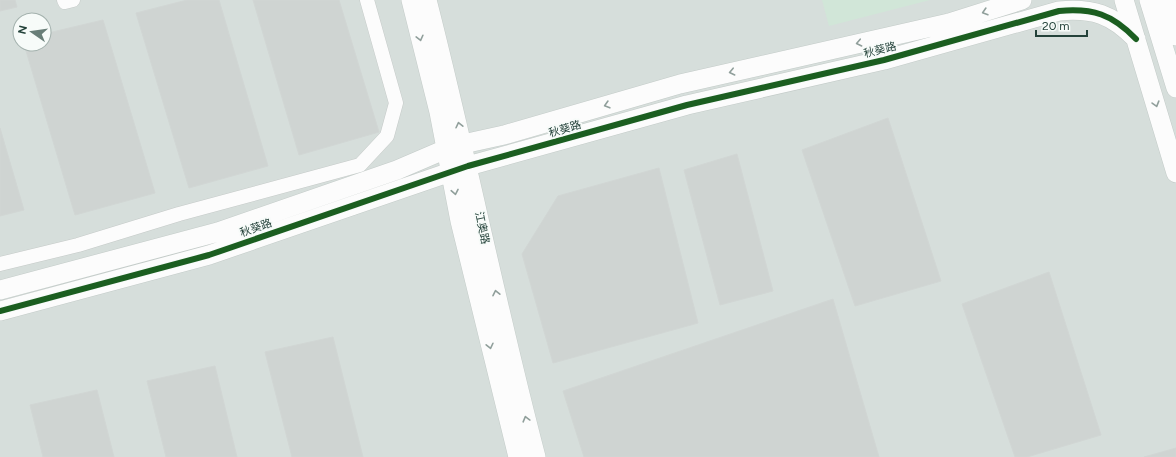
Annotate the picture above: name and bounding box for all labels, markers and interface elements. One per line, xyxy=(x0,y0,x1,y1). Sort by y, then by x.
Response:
one-way arrow xyxy=(982,7,989,16)
north arrow xyxy=(12,12,52,52)
scale bar xyxy=(1036,12,1087,38)
text: 20 m xyxy=(1042,19,1070,33)
text: N xyxy=(15,24,30,35)
one-way arrow xyxy=(415,34,424,41)
one-way arrow xyxy=(856,39,862,47)
street label: 秋葵路 xyxy=(862,40,898,60)
one-way arrow xyxy=(729,67,736,75)
one-way arrow xyxy=(604,100,611,109)
one-way arrow xyxy=(1151,100,1160,107)
street label: 秋葵路 xyxy=(547,118,583,140)
one-way arrow xyxy=(455,122,463,128)
one-way arrow xyxy=(450,189,458,195)
street label: 江奥路 xyxy=(472,211,492,245)
street label: 秋葵路 xyxy=(238,216,274,240)
one-way arrow xyxy=(492,290,501,296)
one-way arrow xyxy=(486,343,494,349)
one-way arrow xyxy=(522,416,531,423)

